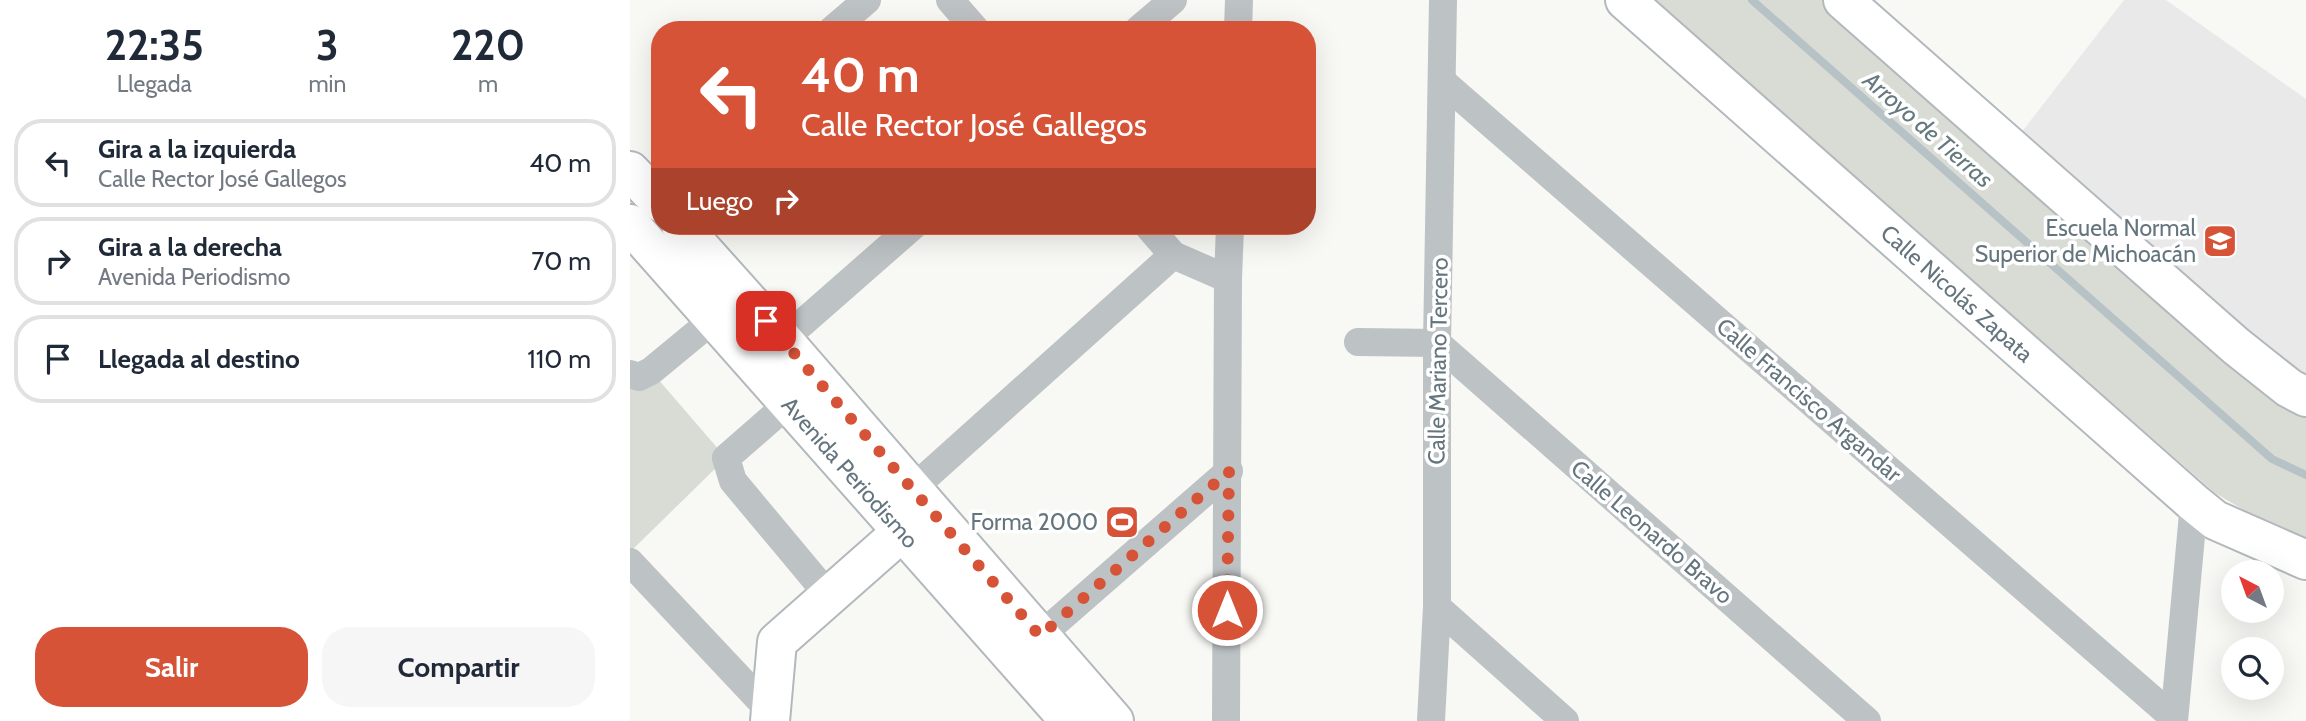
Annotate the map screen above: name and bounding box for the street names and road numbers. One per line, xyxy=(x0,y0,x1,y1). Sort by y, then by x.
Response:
street label: Calle Nicolás Zapata xyxy=(1875,219,2039,368)
street label: Calle Mariano Tercero xyxy=(1422,257,1454,465)
street label: Calle Francisco Argandar xyxy=(1711,312,1908,488)
street label: Avenida Periodismo xyxy=(776,391,924,554)
street label: Calle Leonardo Bravo xyxy=(1565,454,1739,610)

